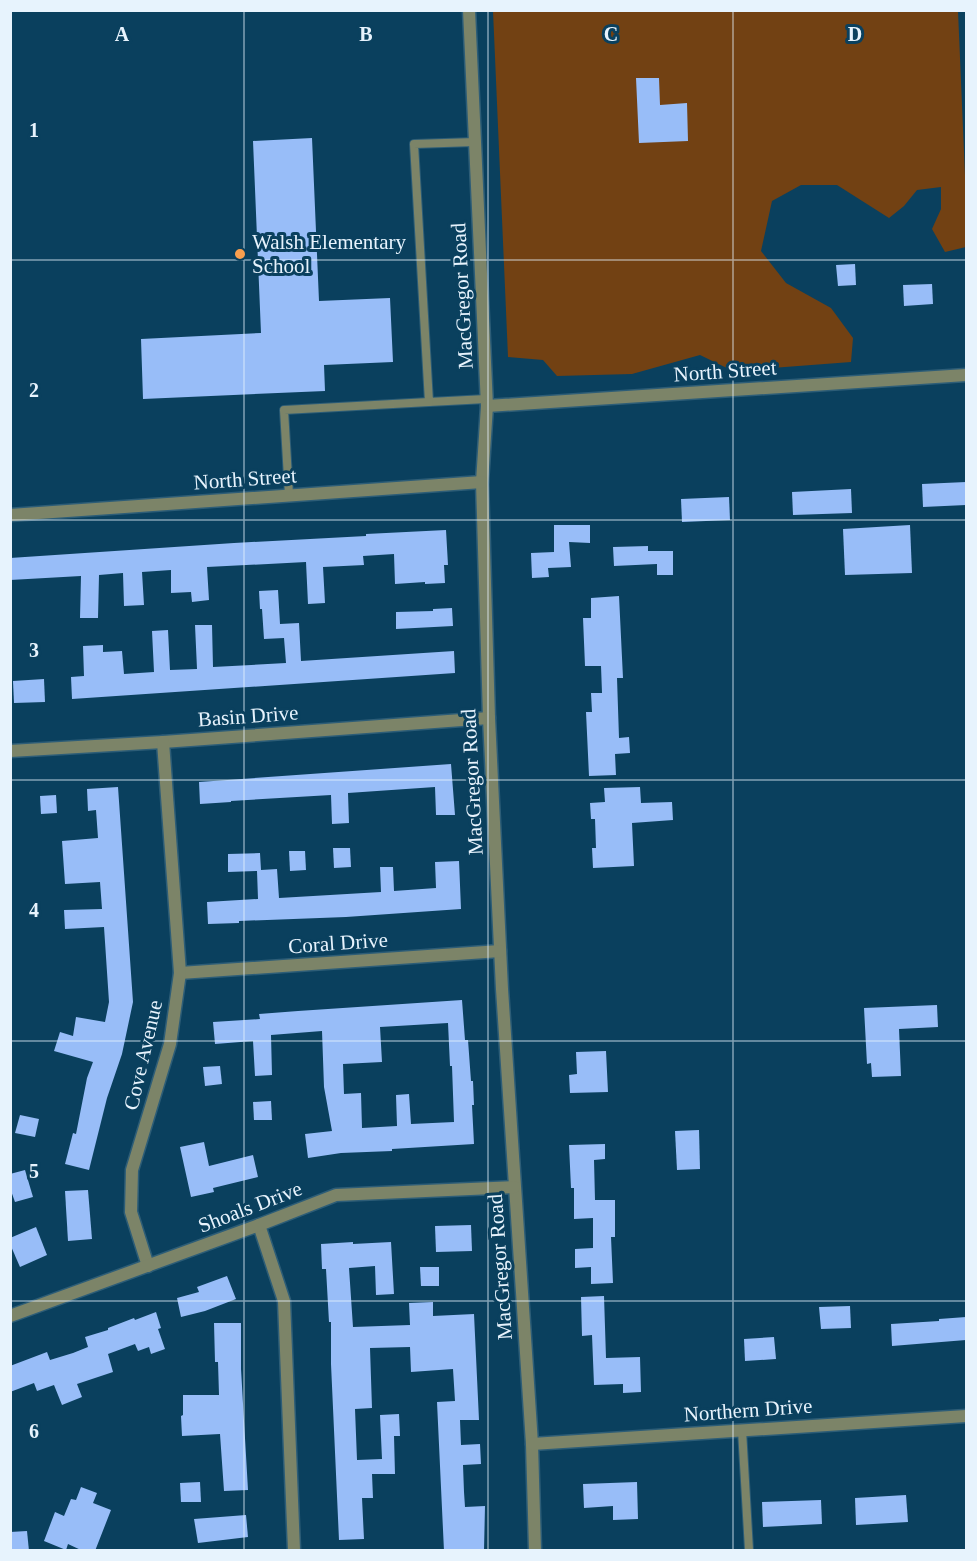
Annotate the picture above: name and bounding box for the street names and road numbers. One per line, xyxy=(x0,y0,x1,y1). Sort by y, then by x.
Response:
street label: MacGregor Road xyxy=(446,222,478,370)
street label: North Street xyxy=(673,355,777,387)
street label: North Street xyxy=(193,463,297,495)
street label: Basin Drive xyxy=(197,701,299,731)
street label: MacGregor Road xyxy=(456,708,488,856)
street label: Coral Drive xyxy=(287,928,389,958)
street label: Cove Avenue xyxy=(119,998,167,1112)
street label: Shoals Drive xyxy=(195,1176,305,1238)
street label: MacGregor Road xyxy=(483,1193,517,1341)
street label: Northern Drive xyxy=(683,1394,813,1426)

